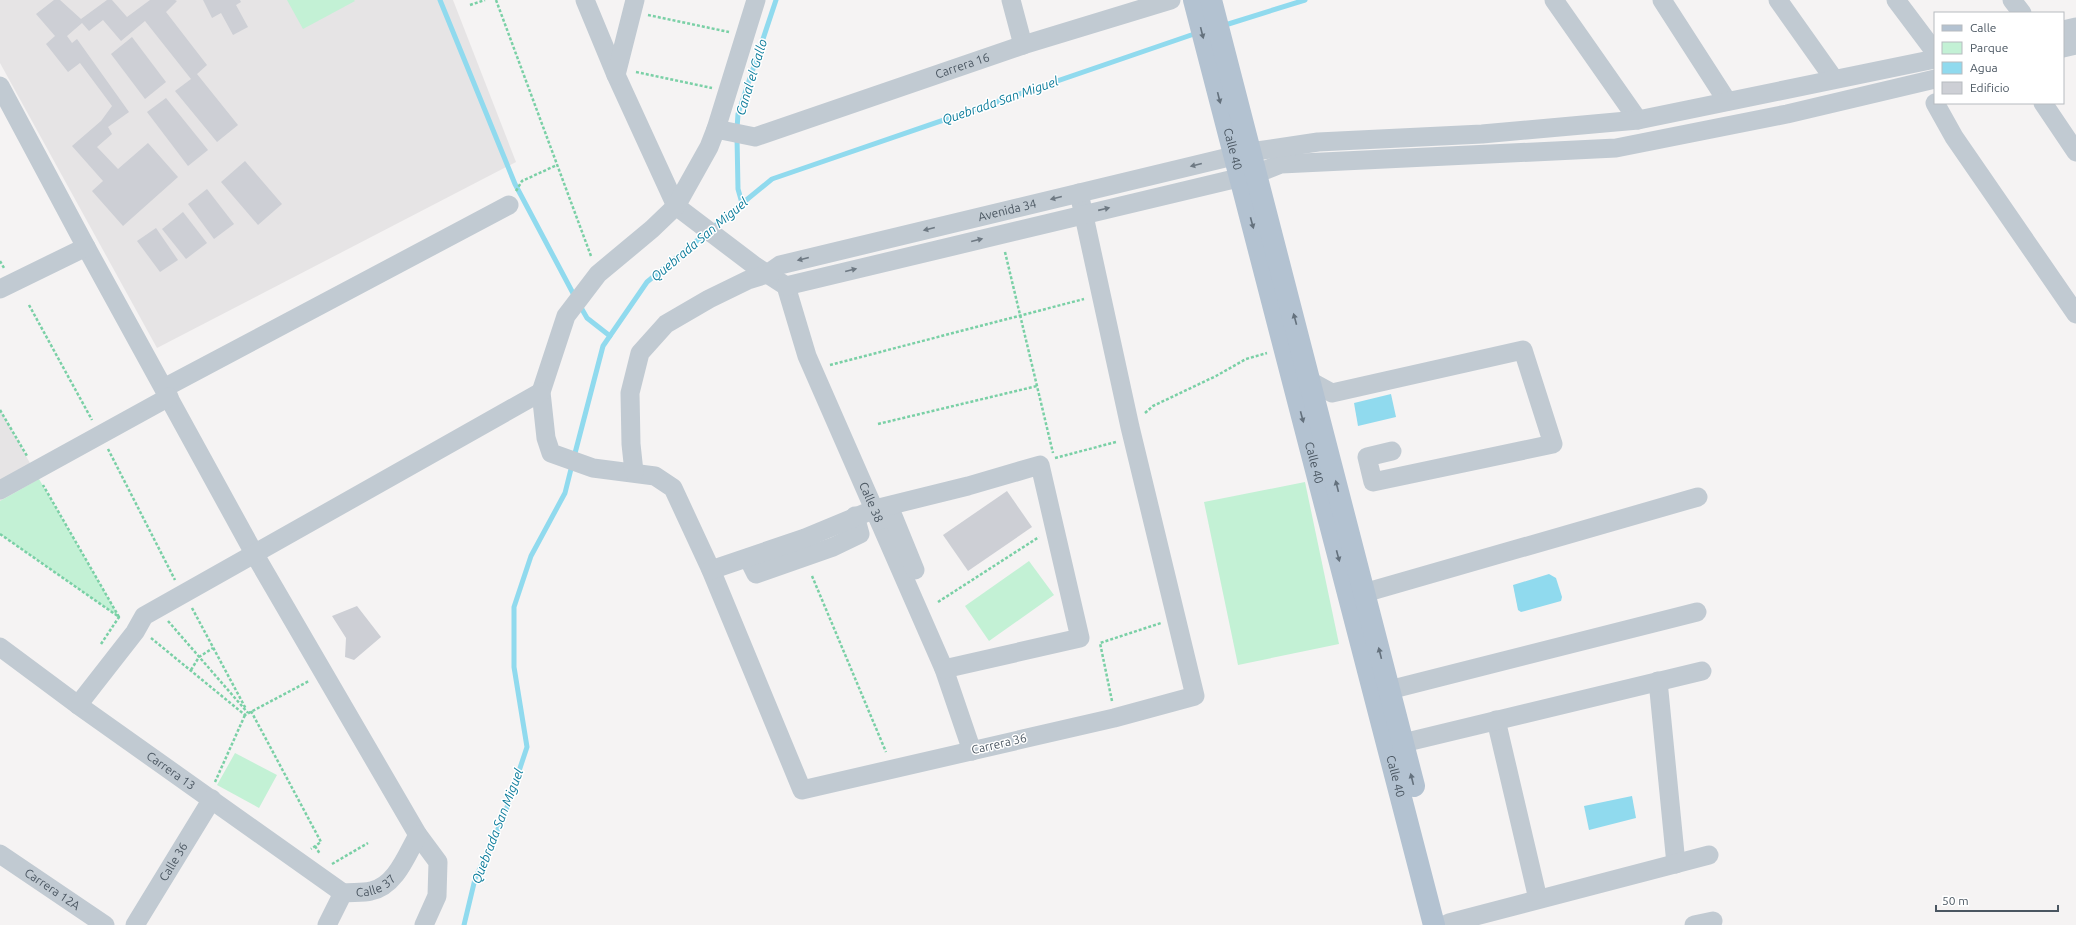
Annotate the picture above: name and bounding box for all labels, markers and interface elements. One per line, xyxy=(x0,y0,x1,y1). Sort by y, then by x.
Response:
legend xyxy=(1934,12,2064,104)
text: Calle xyxy=(1970,21,1996,34)
one-way arrow xyxy=(1200,27,1206,39)
water label: Canal el Gallo xyxy=(733,37,769,117)
text: Parque xyxy=(1970,41,2008,54)
street label: Carrera 16 xyxy=(933,50,991,81)
text: Agua xyxy=(1970,61,1998,74)
water label: Quebrada San Miguel xyxy=(940,73,1061,127)
text: Edificio xyxy=(1970,81,2010,94)
one-way arrow xyxy=(1216,92,1222,104)
street label: Calle 40 xyxy=(1221,127,1245,171)
one-way arrow xyxy=(1189,162,1202,168)
water label: Quebrada San Miguel xyxy=(648,194,751,284)
one-way arrow xyxy=(1049,196,1062,202)
street label: Avenida 34 xyxy=(977,197,1038,223)
one-way arrow xyxy=(1098,206,1110,212)
one-way arrow xyxy=(1249,217,1255,229)
one-way arrow xyxy=(923,226,935,232)
one-way arrow xyxy=(971,236,983,242)
one-way arrow xyxy=(797,257,809,263)
one-way arrow xyxy=(845,267,857,273)
one-way arrow xyxy=(1291,313,1297,326)
one-way arrow xyxy=(1299,411,1305,423)
street label: Calle 40 xyxy=(1303,440,1326,485)
street label: Calle 38 xyxy=(857,480,886,524)
one-way arrow xyxy=(1334,480,1340,492)
one-way arrow xyxy=(1336,550,1342,562)
one-way arrow xyxy=(1376,647,1382,659)
street label: Carrera 36 xyxy=(970,731,1028,756)
street label: Carrera 13 xyxy=(144,749,198,792)
street label: Calle 40 xyxy=(1384,754,1408,799)
water label: Quebrada San Miguel xyxy=(469,766,526,886)
one-way arrow xyxy=(1409,772,1415,784)
street label: Calle 36 xyxy=(156,840,190,883)
street label: Carrera 12A xyxy=(22,866,83,912)
street label: Calle 37 xyxy=(356,872,398,898)
scale bar xyxy=(1936,887,2058,913)
text: 50 m xyxy=(1942,894,1969,907)

